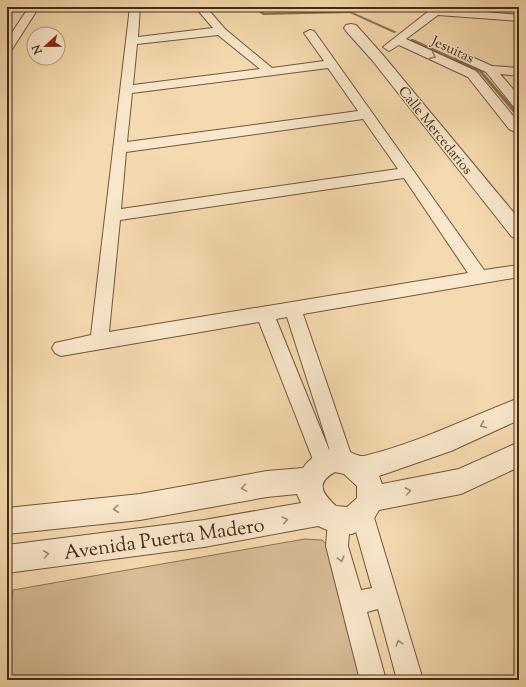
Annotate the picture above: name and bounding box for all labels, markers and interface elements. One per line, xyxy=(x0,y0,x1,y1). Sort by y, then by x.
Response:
north arrow xyxy=(26,26,66,66)
street label: Jesuitas xyxy=(427,32,477,69)
text: N xyxy=(29,42,47,57)
one-way arrow xyxy=(430,52,437,60)
street label: Calle Mercedarios xyxy=(393,83,476,180)
one-way arrow xyxy=(480,420,488,428)
one-way arrow xyxy=(241,483,247,492)
one-way arrow xyxy=(405,488,411,496)
one-way arrow xyxy=(113,505,119,514)
street label: Avenida Puerta Madero xyxy=(62,512,267,569)
one-way arrow xyxy=(282,517,288,525)
one-way arrow xyxy=(43,550,49,559)
one-way arrow xyxy=(336,555,344,562)
one-way arrow xyxy=(395,639,404,646)

